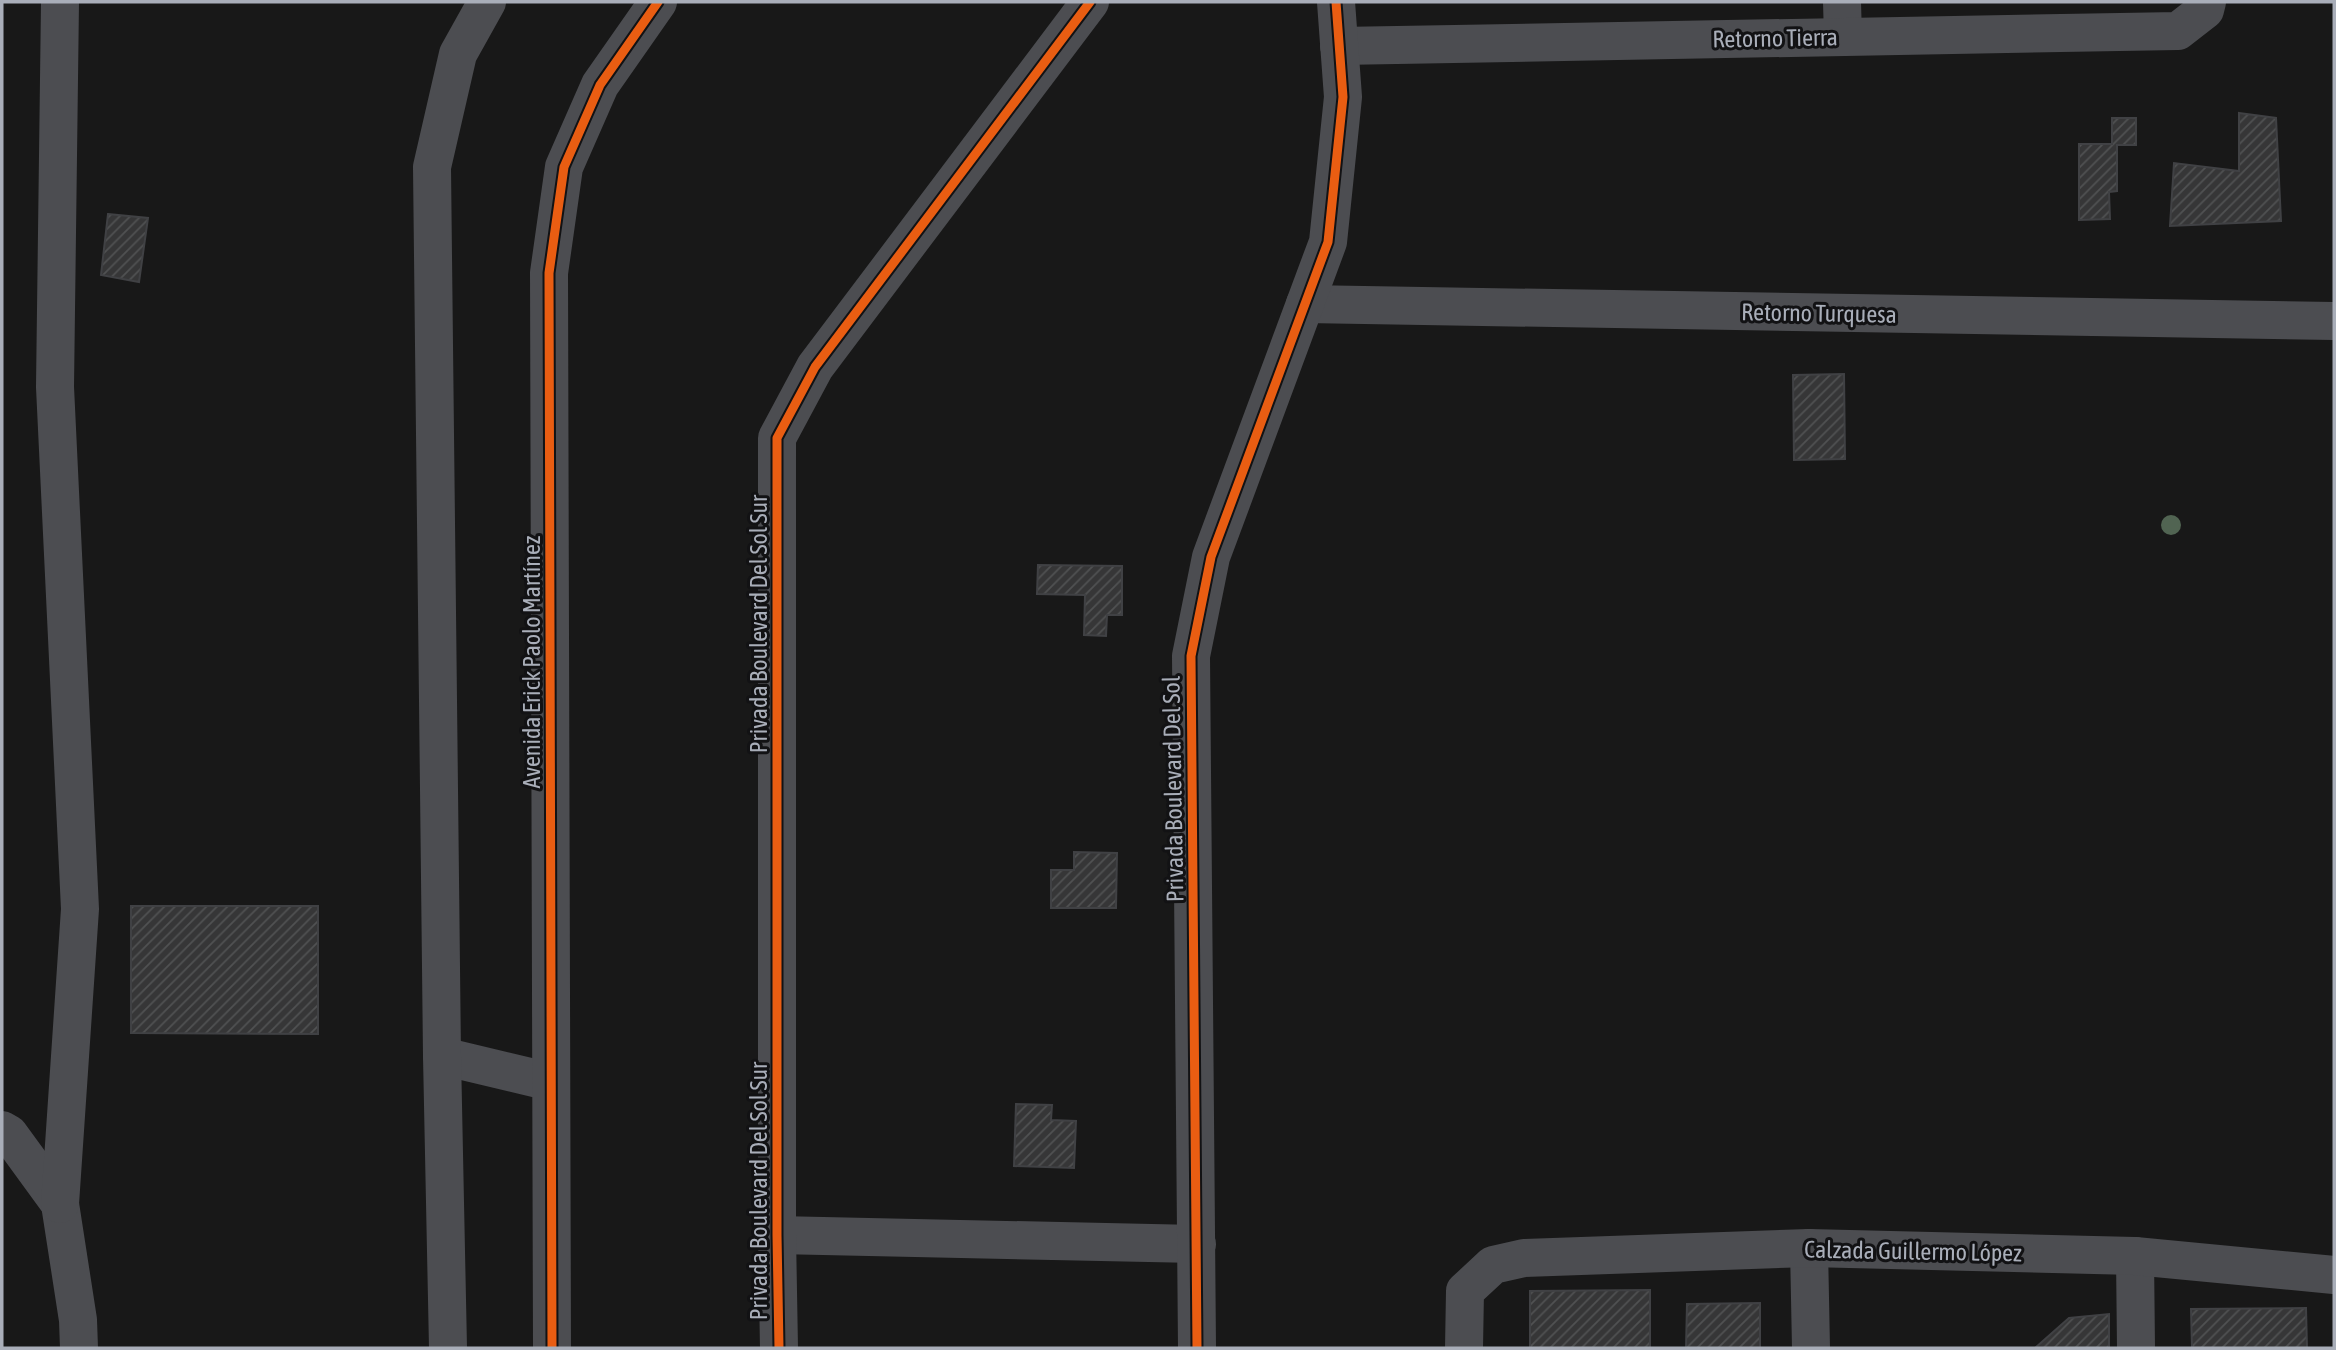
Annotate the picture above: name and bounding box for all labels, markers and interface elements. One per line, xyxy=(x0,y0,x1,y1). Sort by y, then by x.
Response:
street label: Retorno Tierra xyxy=(1712,23,1838,53)
street label: Retorno Turquesa xyxy=(1741,298,1897,328)
street label: Privada Boulevard Del Sol Sur xyxy=(745,494,772,753)
street label: Avenida Erick Paolo Martínez xyxy=(518,535,545,788)
street label: Privada Boulevard Del Sol xyxy=(1158,675,1188,902)
street label: Privada Boulevard Del Sol Sur xyxy=(745,1061,772,1320)
street label: Calzada Guillermo López xyxy=(1804,1236,2022,1266)

